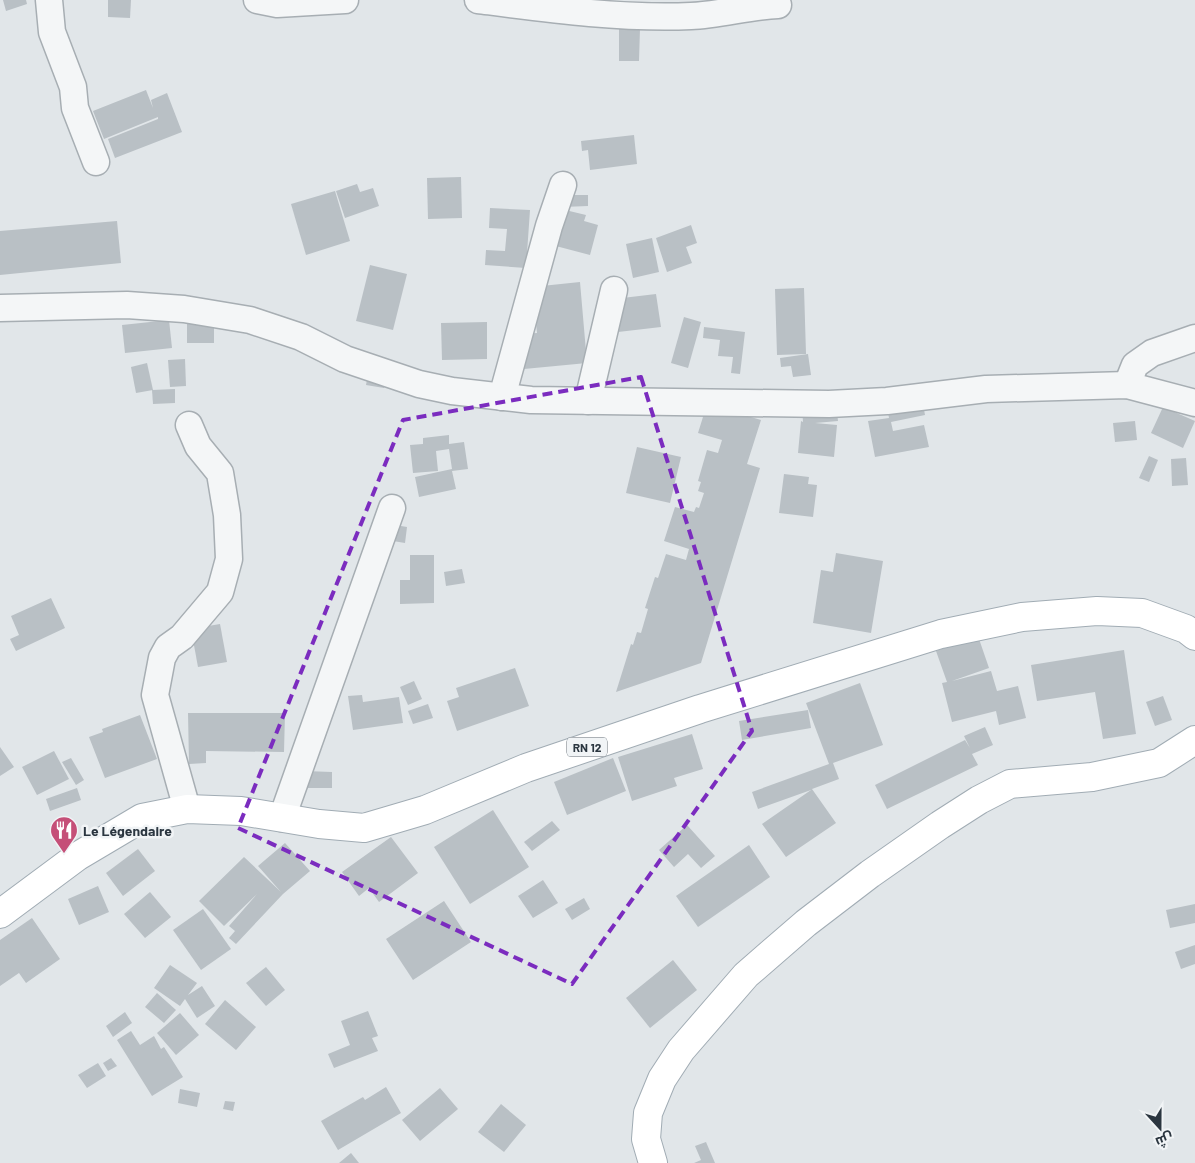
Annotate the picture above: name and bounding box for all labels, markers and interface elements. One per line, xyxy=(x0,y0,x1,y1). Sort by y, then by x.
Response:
road number: RN 12 xyxy=(567,738,607,756)
restaurant icon: Le Légendaire xyxy=(49,815,79,854)
place label: Le Légendaire xyxy=(83,822,172,839)
north arrow xyxy=(1135,1103,1185,1153)
text: ش xyxy=(1153,1129,1176,1152)

